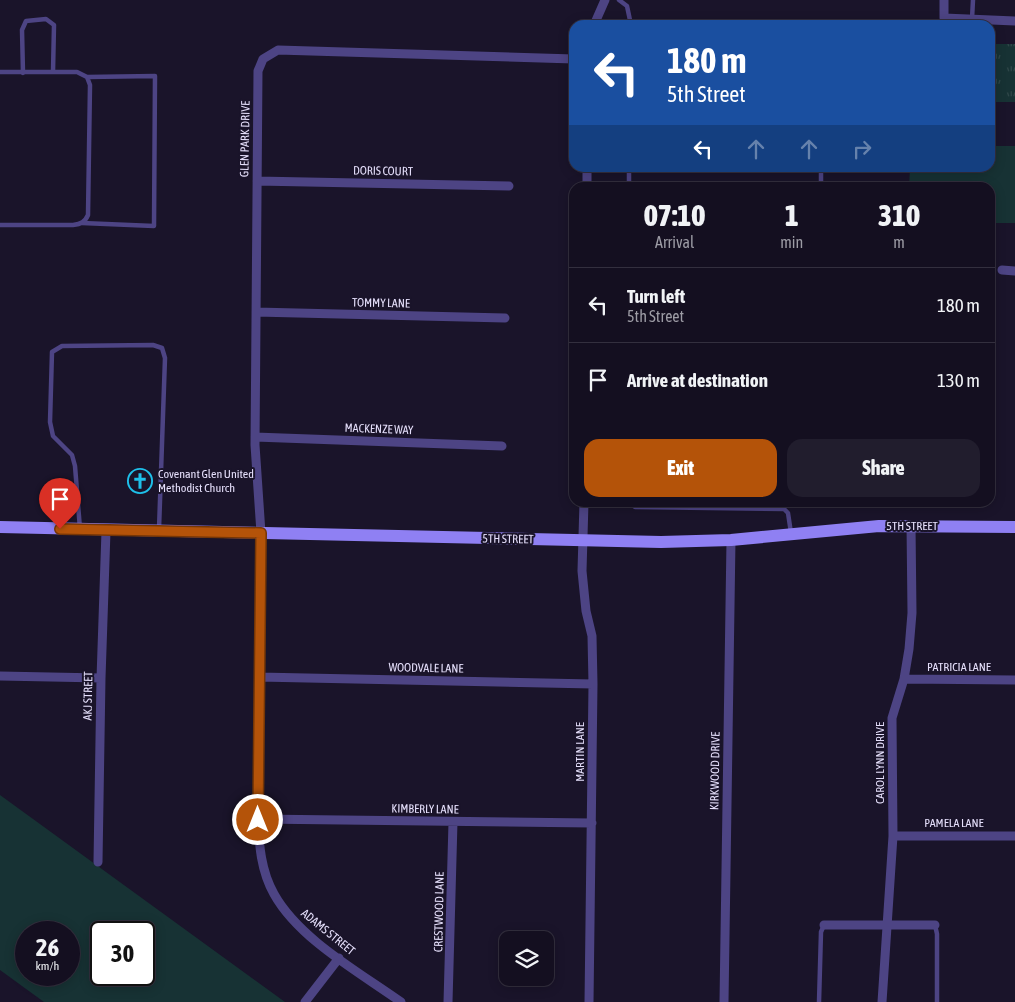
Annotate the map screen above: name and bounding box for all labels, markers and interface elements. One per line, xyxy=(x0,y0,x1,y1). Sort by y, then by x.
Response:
icon: left xyxy=(584,40,649,105)
text: 180 m xyxy=(667,40,746,80)
text: 5th Street xyxy=(667,81,746,107)
street label: GLEN PARK DRIVE xyxy=(237,101,253,177)
icon: left xyxy=(689,135,717,163)
icon: ahead xyxy=(742,135,770,163)
icon: ahead xyxy=(795,135,823,163)
icon: right xyxy=(848,135,876,163)
street label: DORIS COURT xyxy=(353,163,414,179)
text: 07:10 xyxy=(644,198,705,232)
text: 1 xyxy=(785,198,799,232)
text: 310 xyxy=(878,198,920,232)
text: Arrival xyxy=(655,233,694,251)
text: min xyxy=(780,233,803,251)
text: m xyxy=(893,233,905,251)
text: Turn left xyxy=(627,285,685,307)
icon: left xyxy=(584,291,612,319)
text: 180 m xyxy=(937,294,980,316)
street label: TOMMY LANE xyxy=(352,295,410,311)
text: 5th Street xyxy=(627,307,684,325)
icon: arrive xyxy=(584,366,612,394)
text: Arrive at destination xyxy=(627,369,768,391)
text: 130 m xyxy=(937,369,980,391)
street label: MACKENZE WAY xyxy=(344,421,414,437)
button: Exit xyxy=(584,439,777,497)
button: Share xyxy=(787,439,980,497)
place label: Covenant Glen United Methodist Church xyxy=(158,467,254,495)
church icon: Covenant Glen United Methodist Church xyxy=(127,468,153,494)
pin xyxy=(39,478,81,529)
icon: arrive xyxy=(46,485,74,513)
street label: 5TH STREET xyxy=(886,519,938,533)
street label: 5TH STREET xyxy=(482,532,535,546)
street label: WOODVALE LANE xyxy=(388,660,464,676)
street label: PATRICIA LANE xyxy=(927,660,991,674)
street label: AKJ STREET xyxy=(81,671,95,721)
street label: MARTIN LANE xyxy=(573,722,587,782)
street label: CAROL LYNN DRIVE xyxy=(873,722,887,804)
street label: KIRKWOOD DRIVE xyxy=(707,732,723,810)
position arrow xyxy=(231,793,283,845)
street label: KIMBERLY LANE xyxy=(391,801,459,817)
street label: PAMELA LANE xyxy=(924,816,984,830)
street label: CRESTWOOD LANE xyxy=(431,872,447,952)
street label: ADAMS STREET xyxy=(298,906,358,958)
speed limit sign: 30 xyxy=(90,921,155,986)
map controls xyxy=(499,931,554,986)
button: layers xyxy=(499,931,554,986)
text: 26 xyxy=(36,933,59,961)
text: km/h xyxy=(36,959,59,973)

